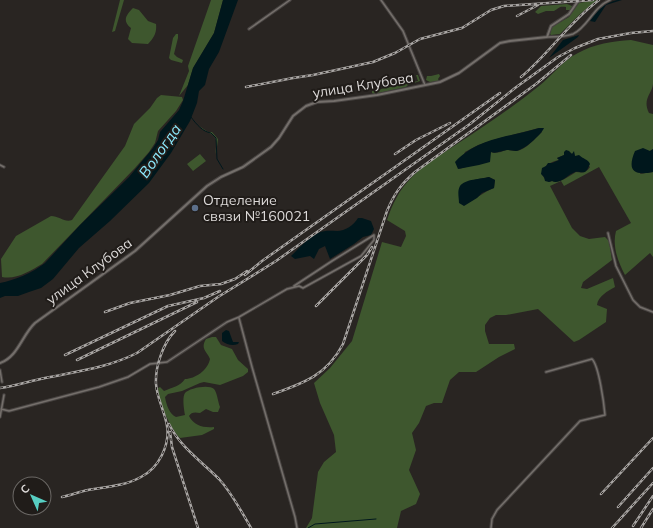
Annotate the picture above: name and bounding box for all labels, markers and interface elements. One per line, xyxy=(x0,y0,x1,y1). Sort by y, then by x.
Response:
street label: улица Клубова xyxy=(311,68,415,102)
water label: Вологда xyxy=(134,120,185,181)
place label: Отделение связи №160021 xyxy=(203,191,310,225)
marker: Отделение связи №160021 xyxy=(190,203,200,213)
street label: улица Клубова xyxy=(42,234,136,308)
north arrow xyxy=(12,476,52,516)
text: С xyxy=(17,481,33,497)

